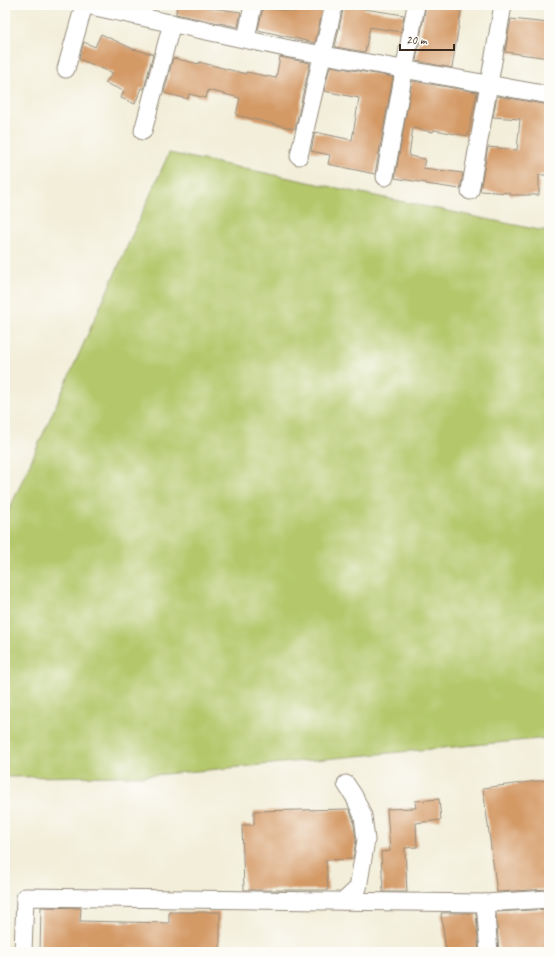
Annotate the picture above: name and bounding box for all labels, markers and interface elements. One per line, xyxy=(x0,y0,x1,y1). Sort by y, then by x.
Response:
scale bar xyxy=(400,26,454,52)
text: 20 m xyxy=(406,32,428,48)

